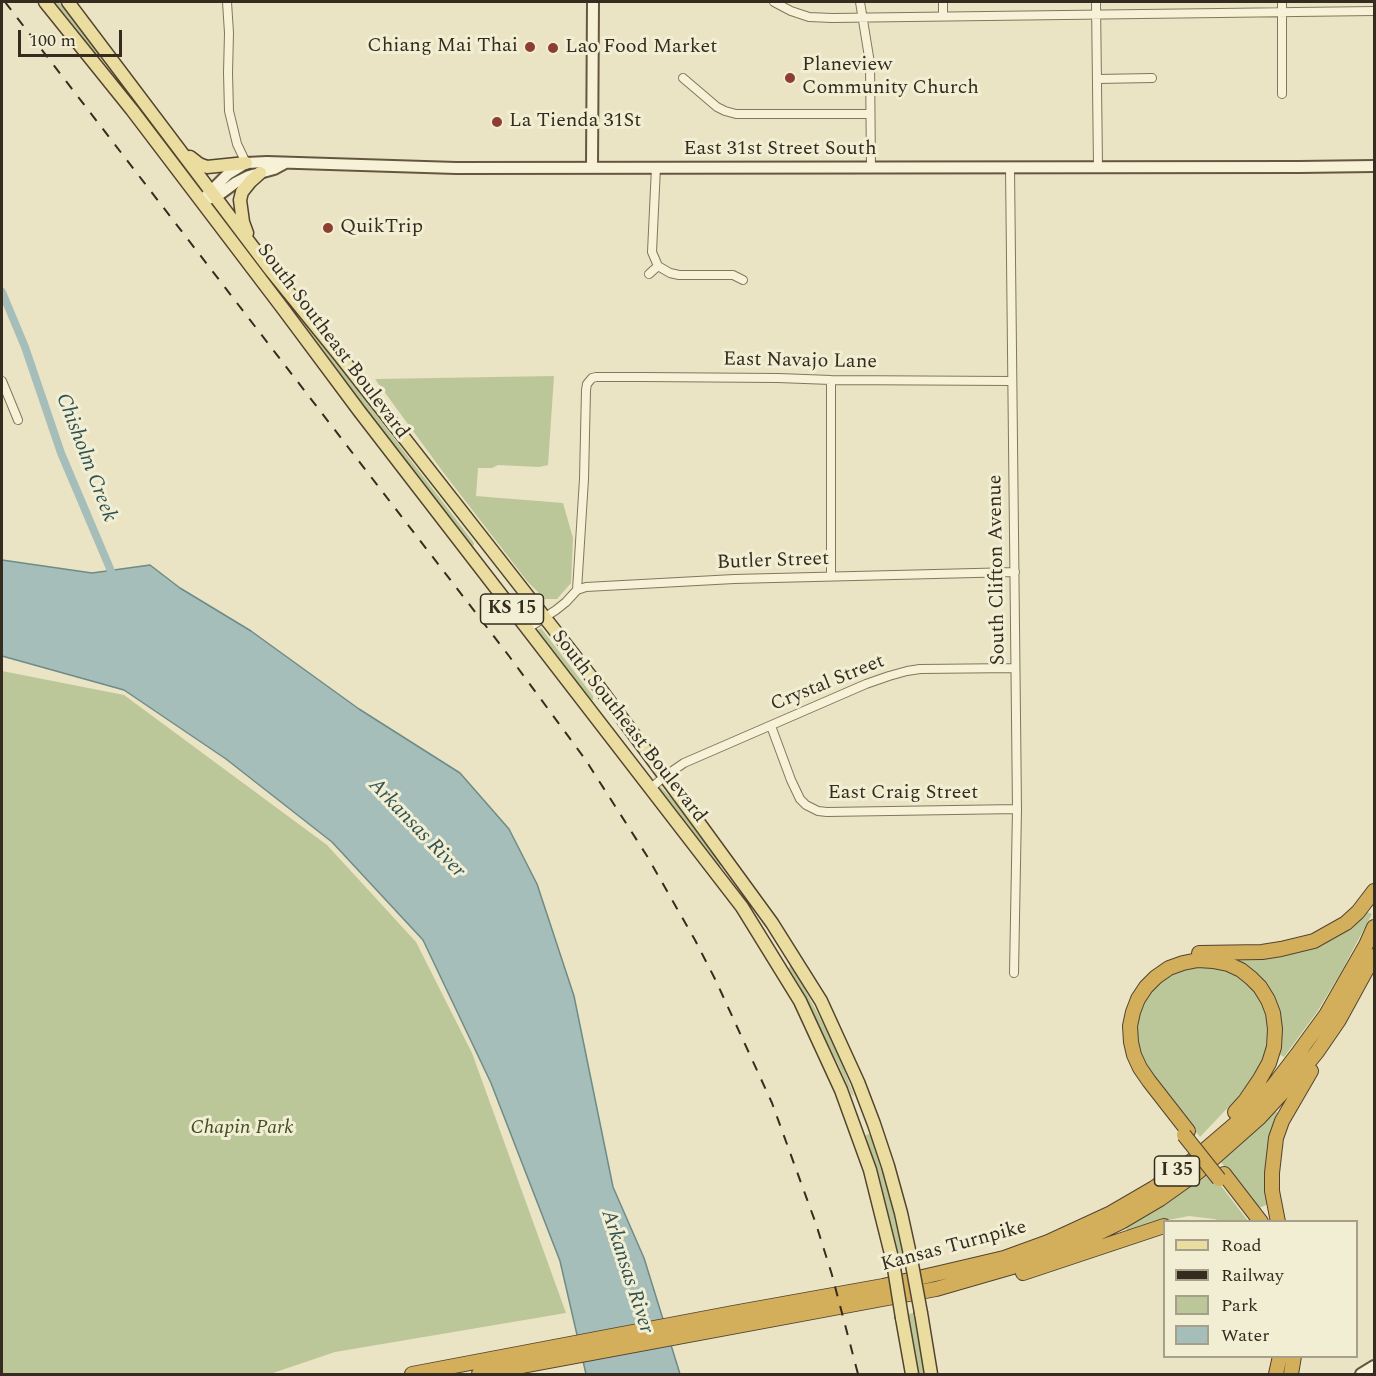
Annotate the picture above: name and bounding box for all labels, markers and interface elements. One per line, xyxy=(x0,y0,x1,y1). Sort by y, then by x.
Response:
scale bar xyxy=(21,18,124,56)
text: 100 m xyxy=(29,27,76,54)
place label: Chiang Mai Thai xyxy=(367,35,518,59)
place label: Lao Food Market xyxy=(565,36,717,60)
marker: Chiang Mai Thai xyxy=(523,40,537,54)
marker: Lao Food Market xyxy=(546,41,560,55)
place label: Planeview Community Church xyxy=(802,54,979,101)
marker: Planeview Community Church xyxy=(783,71,797,85)
place label: La Tienda 31St xyxy=(509,110,641,134)
marker: La Tienda 31St xyxy=(490,115,504,129)
street label: East 31st Street South xyxy=(683,138,877,162)
place label: QuikTrip xyxy=(340,216,423,240)
marker: QuikTrip xyxy=(321,221,335,235)
street label: South Southeast Boulevard xyxy=(251,240,413,444)
street label: East Navajo Lane xyxy=(723,349,877,375)
water label: Chisholm Creek xyxy=(49,390,121,526)
street label: South Clifton Avenue xyxy=(984,474,1012,666)
street label: Butler Street xyxy=(716,548,830,576)
road number: KS 15 xyxy=(480,594,544,624)
street label: South Southeast Boulevard xyxy=(545,626,711,828)
street label: Crystal Street xyxy=(768,650,888,718)
water label: Arkansas River xyxy=(362,774,470,884)
street label: East Craig Street xyxy=(828,782,978,806)
park label: Chapin Park xyxy=(191,1117,293,1141)
road number: I 35 xyxy=(1154,1156,1200,1186)
water label: Arkansas River xyxy=(594,1207,658,1337)
street label: Kansas Turnpike xyxy=(879,1216,1029,1278)
legend xyxy=(1163,1220,1358,1358)
text: Road xyxy=(1221,1232,1262,1259)
text: Railway xyxy=(1221,1262,1284,1289)
text: Park xyxy=(1221,1292,1258,1319)
text: Water xyxy=(1221,1322,1269,1349)

